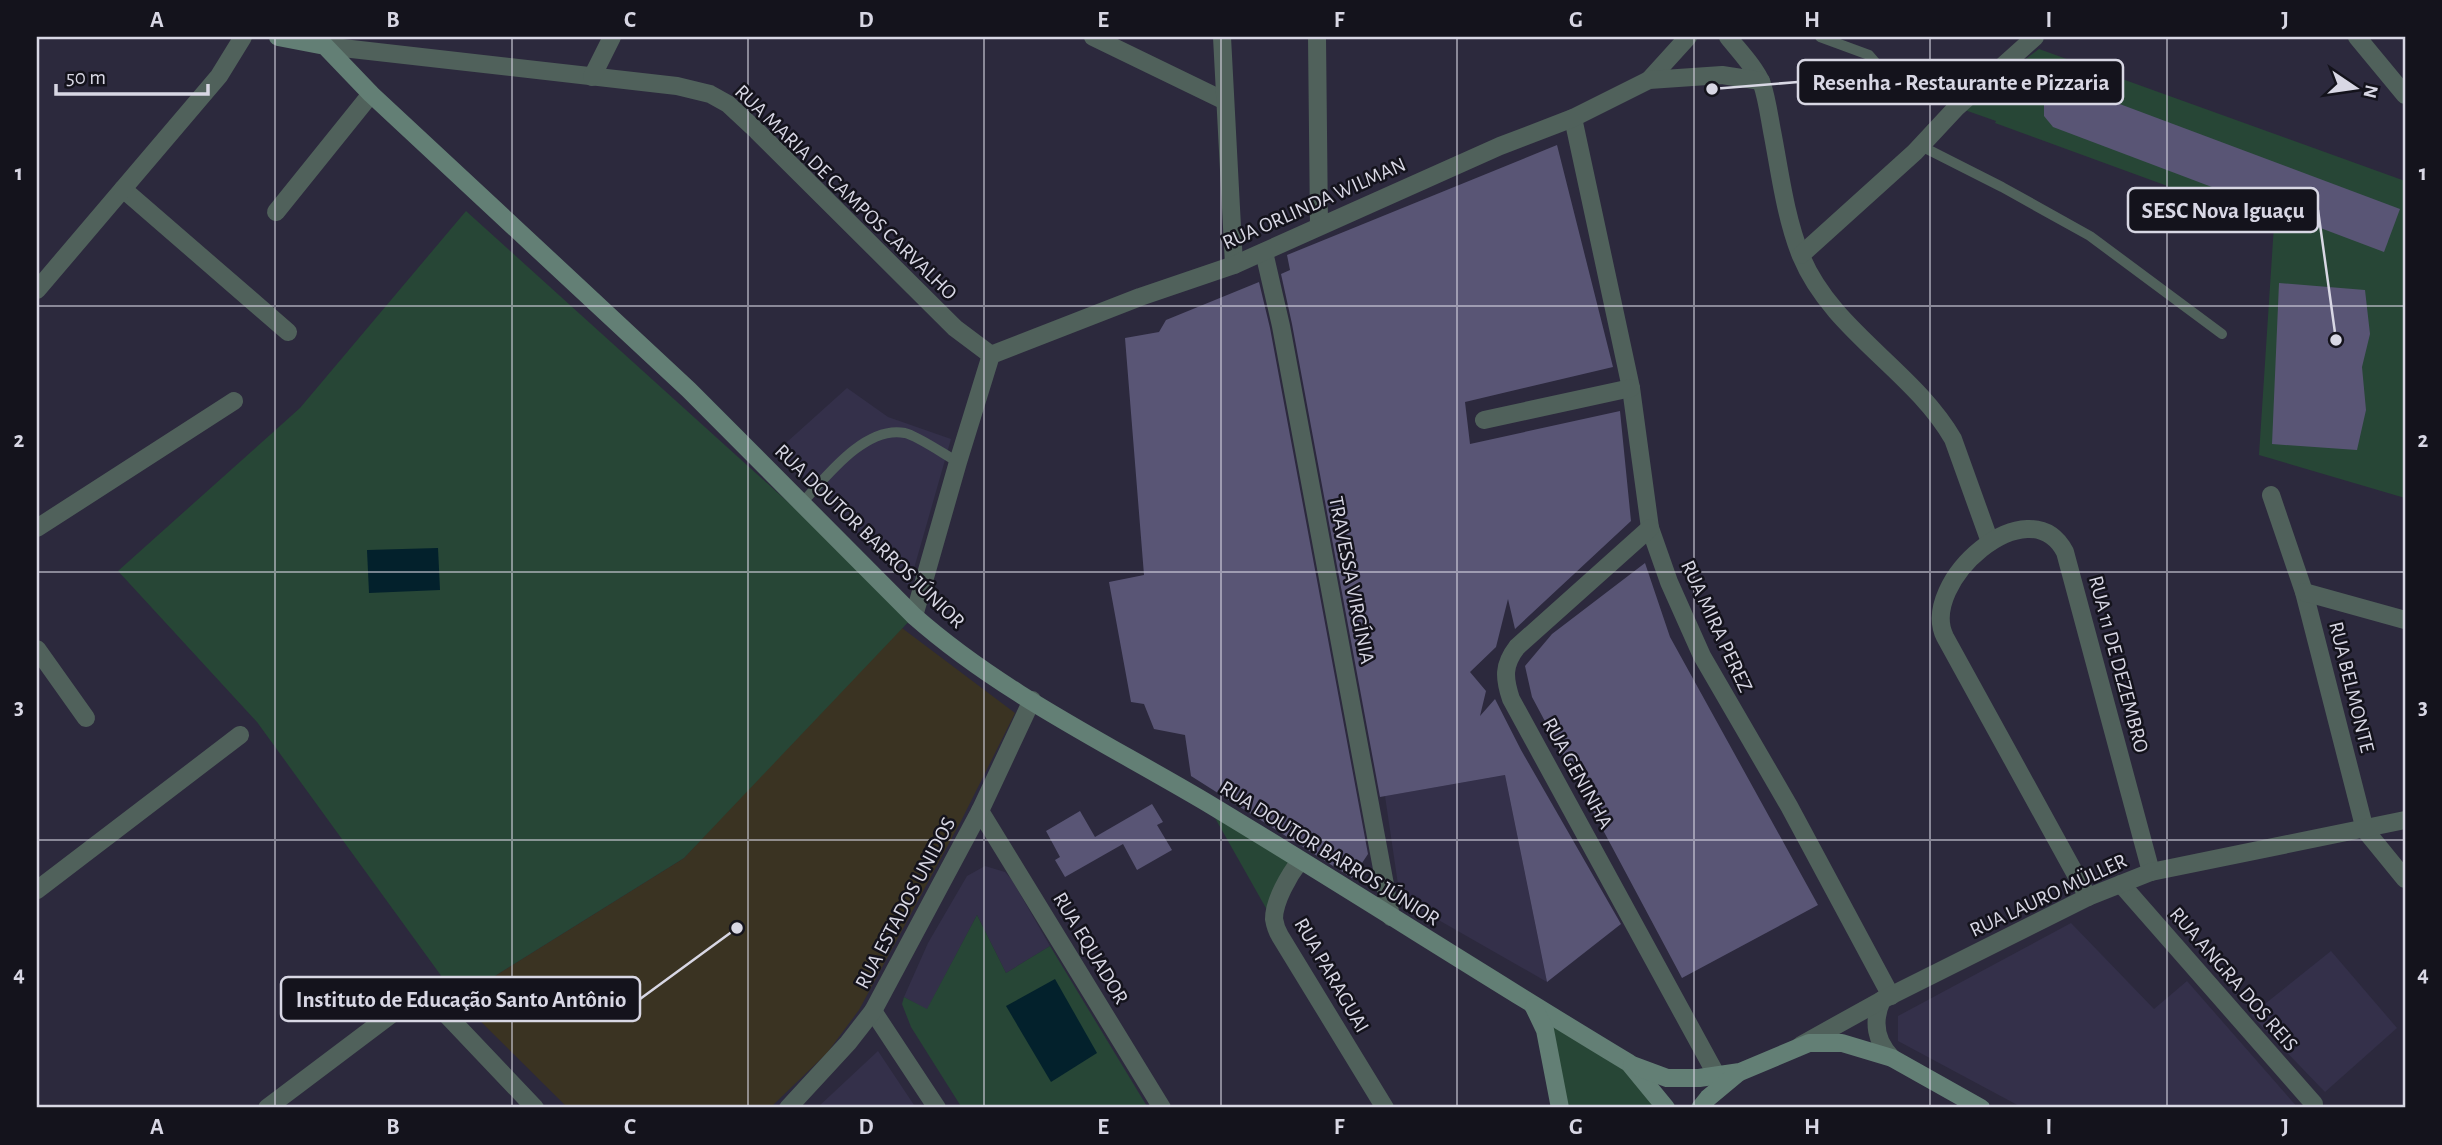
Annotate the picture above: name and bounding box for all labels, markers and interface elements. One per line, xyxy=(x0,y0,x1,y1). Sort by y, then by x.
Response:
text: A xyxy=(150,9,164,32)
text: B xyxy=(386,9,400,32)
text: C xyxy=(624,9,636,32)
text: D xyxy=(858,9,874,32)
text: E xyxy=(1097,9,1109,32)
text: F xyxy=(1334,9,1345,32)
text: G xyxy=(1569,9,1583,32)
text: H xyxy=(1804,9,1820,32)
text: I xyxy=(2046,9,2052,32)
text: J xyxy=(2281,9,2289,32)
scale bar xyxy=(56,52,208,96)
north arrow xyxy=(2320,52,2390,122)
callout: Resenha - Restaurante e Pizzaria xyxy=(1798,60,2123,104)
text: 50 m xyxy=(66,67,106,88)
text: Resenha - Restaurante e Pizzaria xyxy=(1812,72,2110,95)
street label: RUA MARIA DE CAMPOS CARVALHO xyxy=(731,81,961,304)
text: N xyxy=(2359,83,2381,100)
street label: RUA ORLINDA WILMAN xyxy=(1219,154,1409,253)
text: 1 xyxy=(15,162,23,185)
text: 1 xyxy=(2419,162,2427,185)
callout: SESC Nova Iguaçu xyxy=(2128,188,2318,232)
text: SESC Nova Iguaçu xyxy=(2142,200,2304,223)
text: 2 xyxy=(14,429,25,452)
text: 2 xyxy=(2418,429,2429,452)
street label: RUA DOUTOR BARROS JÚNIOR xyxy=(771,439,970,633)
street label: TRAVESSA VIRGÍNIA xyxy=(1325,494,1380,666)
street label: RUA MIRA PEREZ xyxy=(1677,557,1756,695)
street label: RUA 11 DE DEZEMBRO xyxy=(2085,573,2152,755)
street label: RUA BELMONTE xyxy=(2325,620,2378,755)
text: 3 xyxy=(14,696,24,719)
text: 3 xyxy=(2418,696,2428,719)
street label: RUA GENINHA xyxy=(1539,714,1617,832)
street label: RUA DOUTOR BARROS JÚNIOR xyxy=(1216,775,1445,930)
street label: RUA ESTADOS UNIDOS xyxy=(851,814,960,992)
street label: RUA LAURO MÜLLER xyxy=(1966,849,2130,941)
street label: RUA EQUADOR xyxy=(1049,889,1132,1008)
street label: RUA ANGRA DOS REIS xyxy=(2166,903,2302,1055)
street label: RUA PARAGUAI xyxy=(1290,914,1373,1036)
text: 4 xyxy=(13,963,25,986)
text: 4 xyxy=(2417,963,2429,986)
callout: Instituto de Educação Santo Antônio xyxy=(281,977,640,1021)
text: Instituto de Educação Santo Antônio xyxy=(296,989,626,1012)
text: A xyxy=(150,1116,164,1139)
text: B xyxy=(386,1116,400,1139)
text: C xyxy=(624,1116,636,1139)
text: D xyxy=(858,1116,874,1139)
text: E xyxy=(1097,1116,1109,1139)
text: F xyxy=(1334,1116,1345,1139)
text: G xyxy=(1569,1116,1583,1139)
text: H xyxy=(1804,1116,1820,1139)
text: I xyxy=(2046,1116,2052,1139)
text: J xyxy=(2281,1116,2289,1139)

